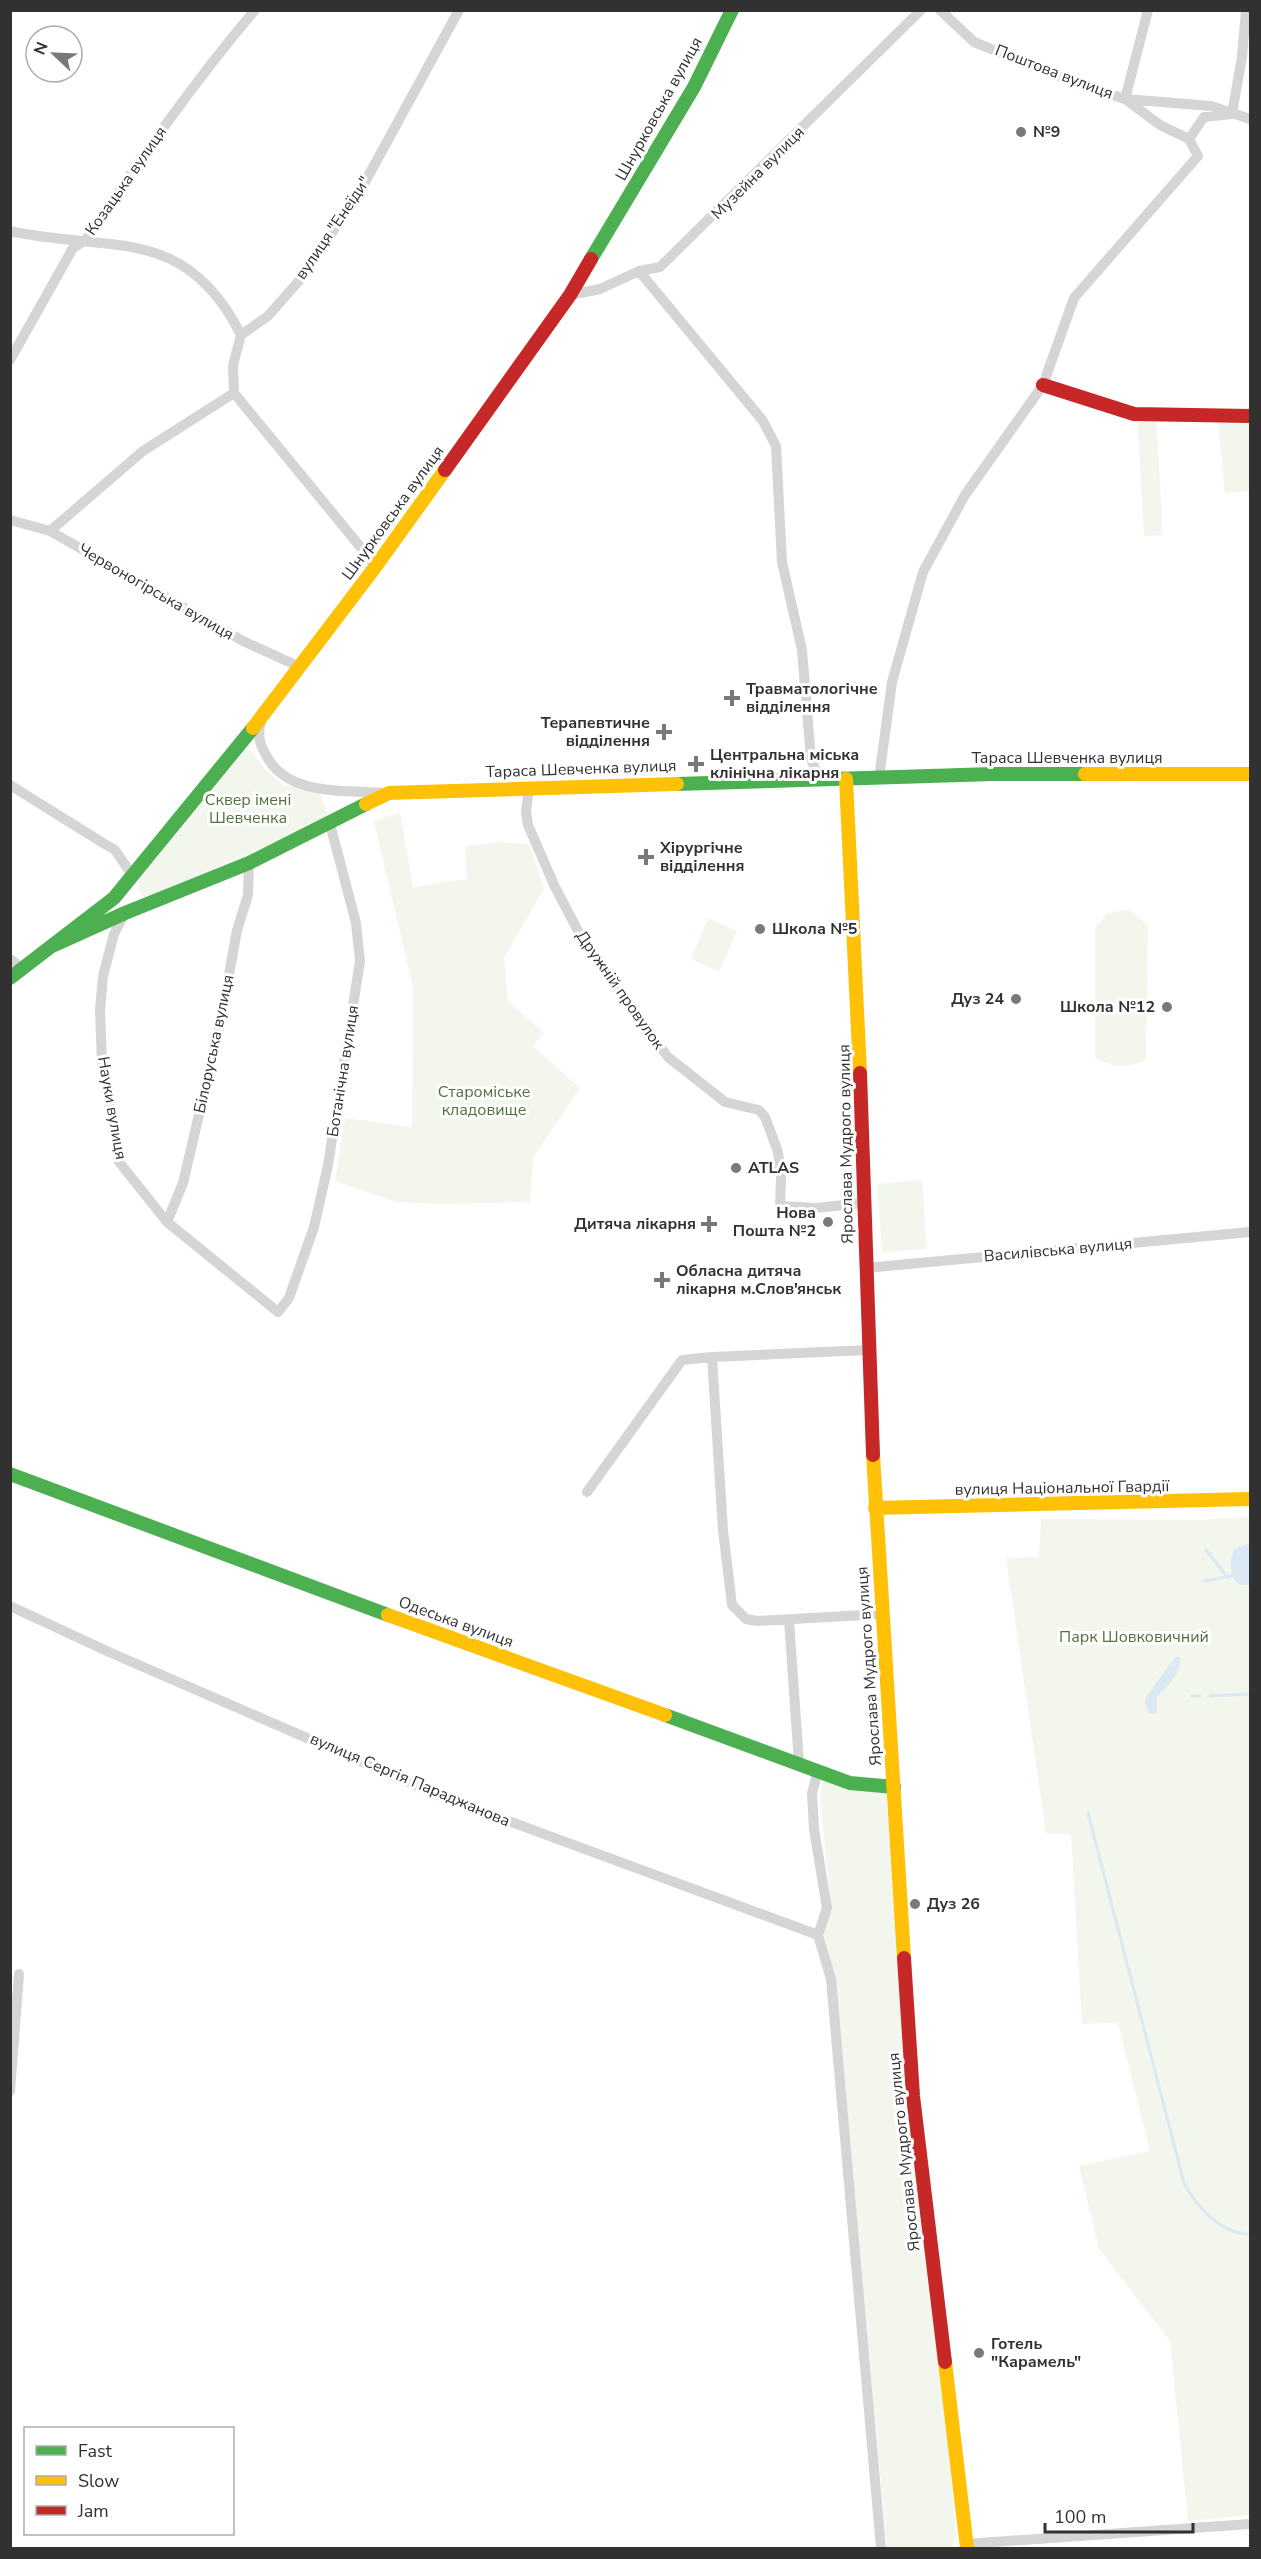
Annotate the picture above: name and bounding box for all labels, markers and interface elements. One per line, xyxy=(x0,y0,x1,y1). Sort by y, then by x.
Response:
north arrow xyxy=(24,24,84,84)
street label: Шнурковська вулиця xyxy=(610,33,708,185)
text: N xyxy=(29,39,54,58)
street label: Поштова вулиця xyxy=(992,39,1116,105)
place label: №9 xyxy=(1033,121,1060,143)
street label: Козацька вулиця xyxy=(80,122,172,240)
street label: Музейна вулиця xyxy=(707,122,809,224)
marker: №9 xyxy=(1014,125,1028,139)
street label: вулиця "Енеїди" xyxy=(290,172,376,284)
street label: Шнурковська вулиця xyxy=(337,441,449,585)
street label: Червоногірська вулиця xyxy=(74,538,238,646)
place label: Травматологічне відділення xyxy=(746,678,878,718)
marker: Травматологічне відділення xyxy=(723,689,741,707)
place label: Терапевтичне відділення xyxy=(541,712,650,752)
marker: Терапевтичне відділення xyxy=(655,723,673,741)
place label: Центральна міська клінічна лікарня xyxy=(710,744,859,784)
street label: Тараса Шевченка вулиця xyxy=(971,747,1163,769)
street label: Тараса Шевченка вулиця xyxy=(485,755,677,783)
marker: Центральна міська клінічна лікарня xyxy=(687,755,705,773)
park label: Сквер імені Шевченка xyxy=(205,789,291,829)
place label: Хірургічне відділення xyxy=(659,837,744,877)
marker: Хірургічне відділення xyxy=(637,848,655,866)
place label: Школа №5 xyxy=(772,918,857,940)
marker: Школа №5 xyxy=(753,922,767,936)
street label: Дружній провулок xyxy=(571,926,670,1054)
street label: Білоруська вулиця xyxy=(189,973,239,1115)
place label: Дуз 24 xyxy=(951,988,1004,1010)
marker: Дуз 24 xyxy=(1009,992,1023,1006)
place label: Школа №12 xyxy=(1060,996,1155,1018)
marker: Школа №12 xyxy=(1160,1000,1174,1014)
street label: Ботанічна вулиця xyxy=(322,1004,364,1138)
street label: Ярослава Мудрого вулиця xyxy=(833,1044,859,1244)
street label: Науки вулиця xyxy=(92,1055,132,1161)
park label: Староміське кладовище xyxy=(438,1081,530,1121)
place label: ATLAS xyxy=(748,1157,799,1179)
marker: ATLAS xyxy=(729,1161,743,1175)
place label: Нова Пошта №2 xyxy=(733,1202,816,1242)
place label: Дитяча лікарня xyxy=(574,1213,696,1235)
marker: Дитяча лікарня xyxy=(700,1215,718,1233)
marker: Нова Пошта №2 xyxy=(821,1215,835,1229)
street label: Василівська вулиця xyxy=(983,1233,1133,1267)
place label: Обласна дитяча лікарня м.Слов'янськ xyxy=(676,1260,842,1300)
marker: Обласна дитяча лікарня м.Слов'янськ xyxy=(653,1271,671,1289)
street label: вулиця Національної Гвардії xyxy=(955,1475,1171,1501)
street label: Ярослава Мудрого вулиця xyxy=(851,1566,887,1766)
street label: Одеська вулиця xyxy=(395,1591,517,1653)
park label: Парк Шовковичний xyxy=(1059,1626,1209,1648)
street label: вулиця Сергія Параджанова xyxy=(307,1728,513,1832)
place label: Дуз 26 xyxy=(927,1893,980,1915)
marker: Дуз 26 xyxy=(908,1897,922,1911)
street label: Ярослава Мудрого вулиця xyxy=(883,2052,925,2252)
place label: Готель "Карамель" xyxy=(991,2333,1081,2373)
marker: Готель "Карамель" xyxy=(972,2346,986,2360)
legend xyxy=(24,2427,234,2535)
text: Fast xyxy=(78,2439,113,2463)
text: Slow xyxy=(78,2469,119,2493)
scale bar xyxy=(1045,2496,1194,2534)
text: Jam xyxy=(77,2499,109,2523)
text: 100 m xyxy=(1054,2505,1106,2529)

